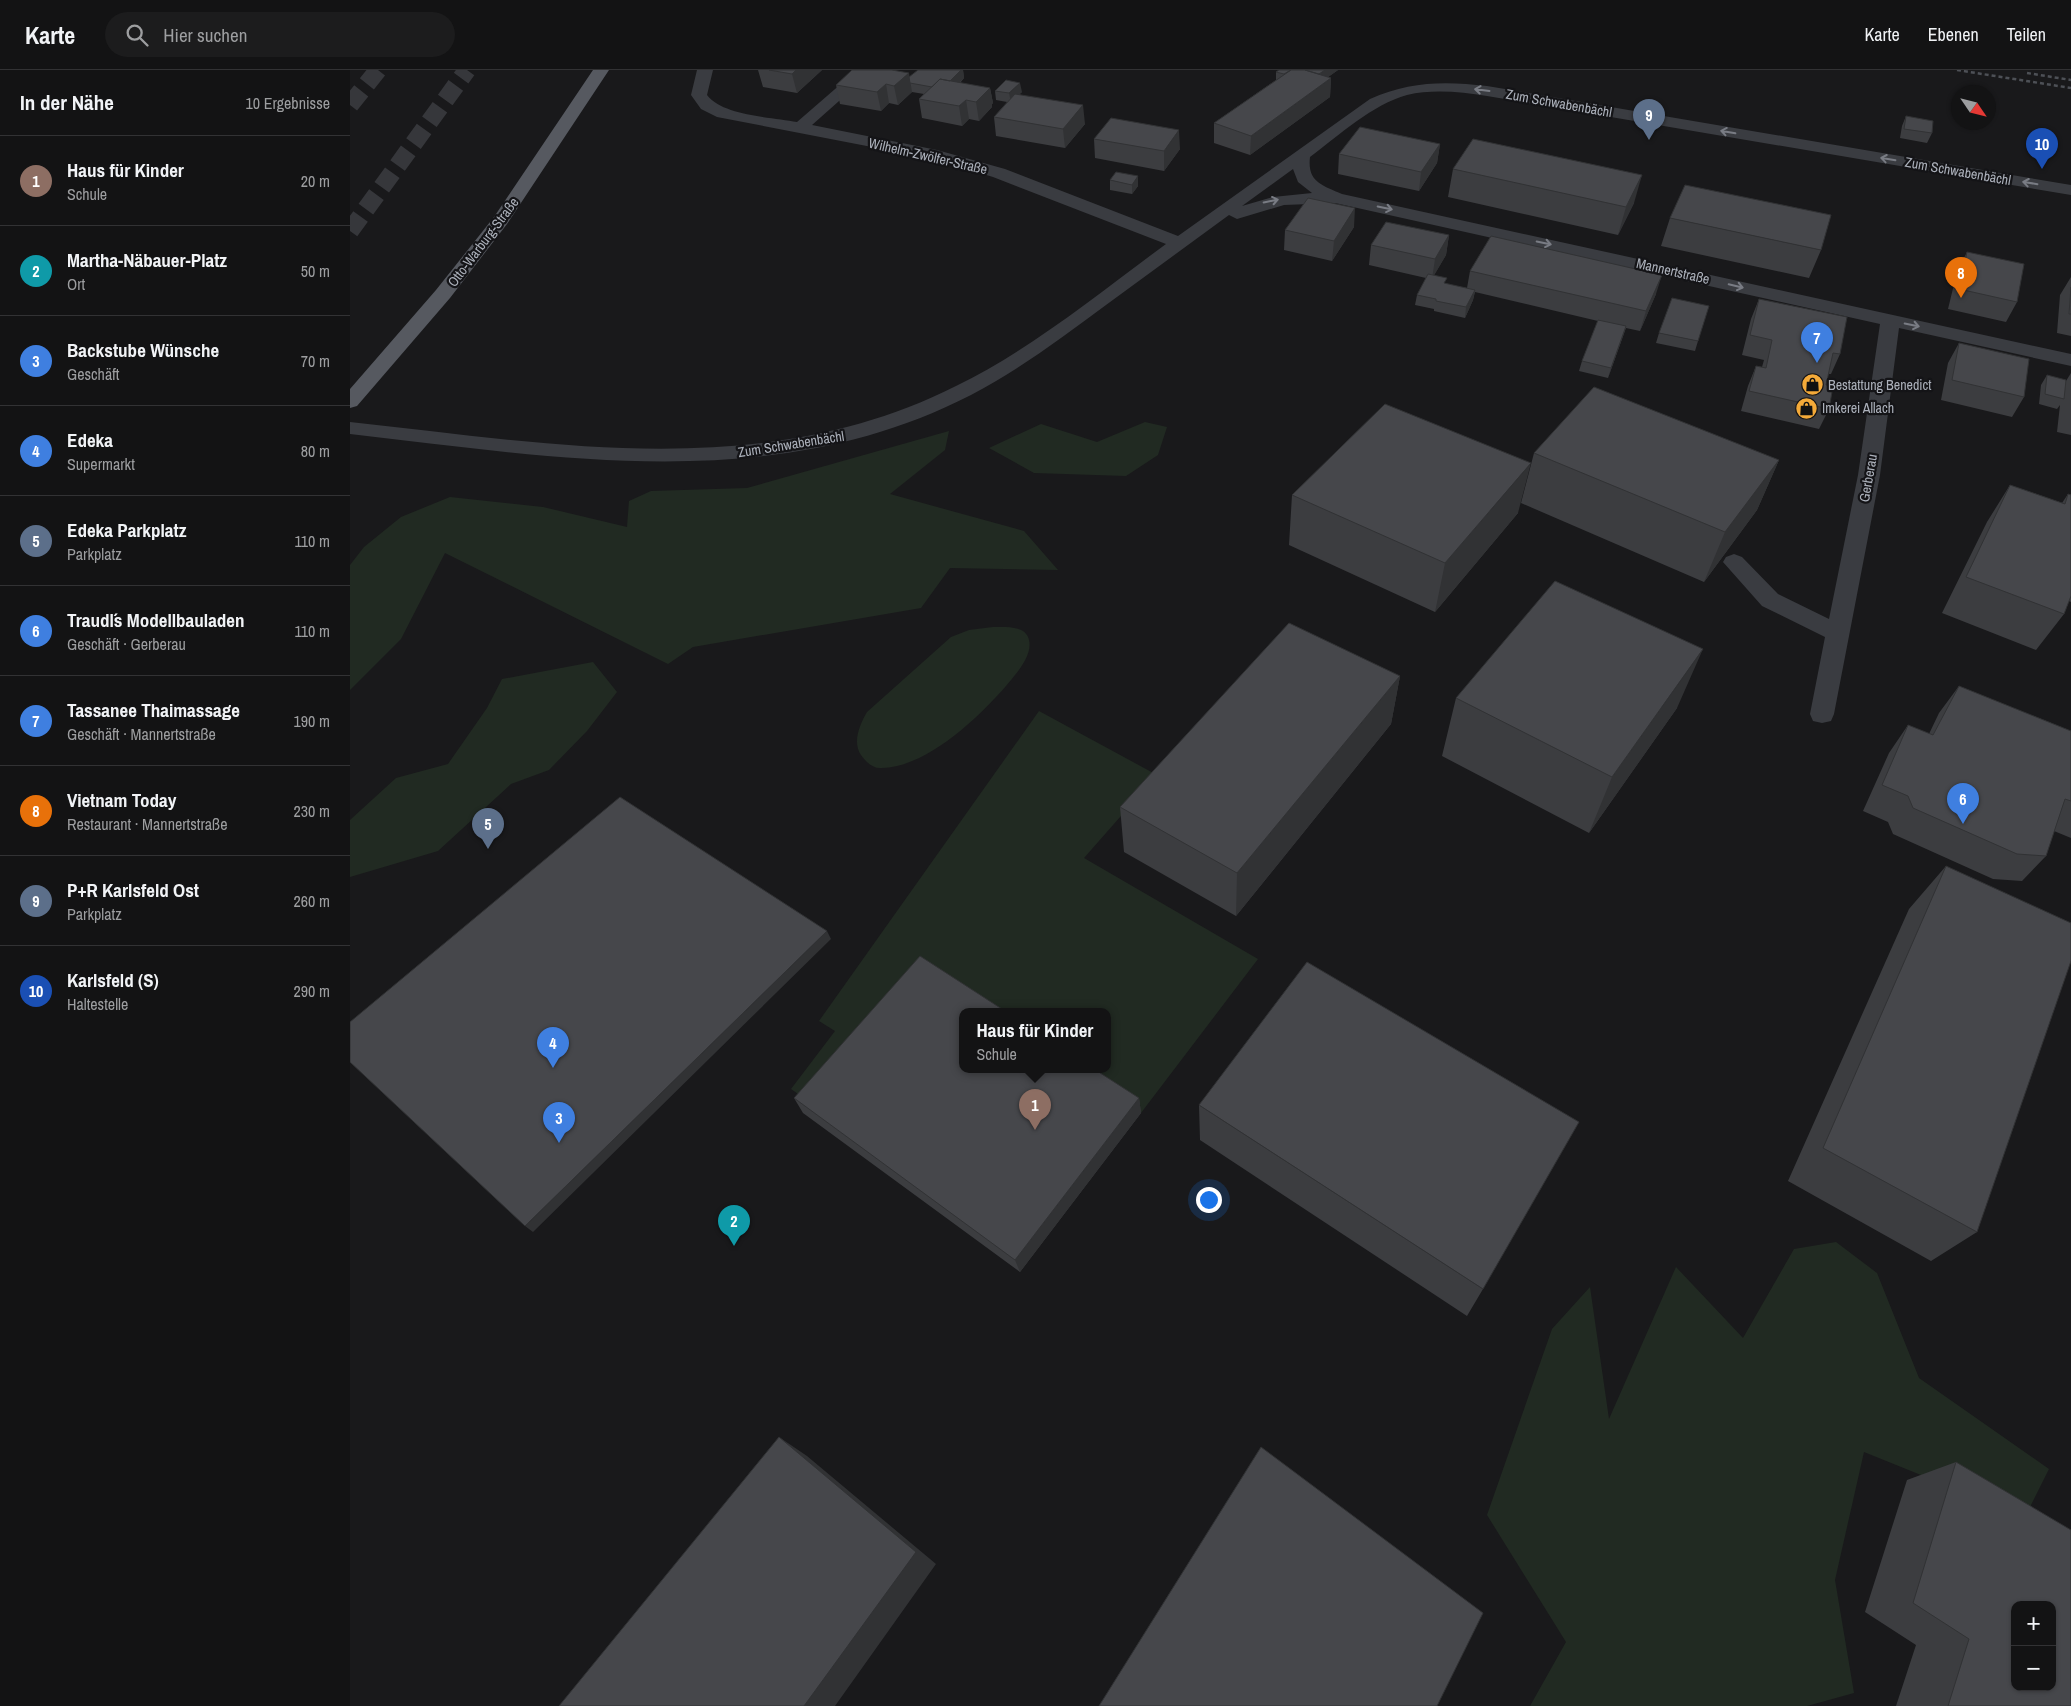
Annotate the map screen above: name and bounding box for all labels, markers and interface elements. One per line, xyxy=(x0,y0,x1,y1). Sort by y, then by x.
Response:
search box xyxy=(105,12,455,57)
text: Karte xyxy=(25,19,75,51)
icon: search xyxy=(123,21,151,49)
text: Hier suchen xyxy=(163,22,247,48)
text: Karte xyxy=(1864,22,1900,47)
text: Ebenen xyxy=(1928,22,1979,47)
text: Teilen xyxy=(2007,22,2046,47)
one-way arrow xyxy=(1474,85,1490,95)
street label: Zum Schwabenbächl xyxy=(1505,85,1613,121)
north arrow xyxy=(1951,85,1996,130)
text: In der Nähe xyxy=(20,88,114,117)
text: 10 Ergebnisse xyxy=(245,92,330,114)
pin: 9 xyxy=(1633,99,1665,140)
one-way arrow xyxy=(1721,127,1737,137)
pin: 10 xyxy=(2026,128,2058,169)
street label: Wilhelm-Zwölfer-Straße xyxy=(867,134,989,178)
street label: Zum Schwabenbächl xyxy=(1904,153,2012,189)
one-way arrow xyxy=(1881,154,1897,164)
text: Haus für Kinder xyxy=(67,157,184,183)
text: 1 xyxy=(32,170,40,192)
text: 20 m xyxy=(301,170,330,192)
one-way arrow xyxy=(2022,178,2038,188)
text: Schule xyxy=(67,183,107,205)
street label: Otto-Warburg-Straße xyxy=(443,194,523,290)
one-way arrow xyxy=(1263,196,1279,206)
one-way arrow xyxy=(1376,204,1392,213)
one-way arrow xyxy=(1535,239,1551,248)
text: Martha-Näbauer-Platz xyxy=(67,247,227,273)
street label: Mannertstraße xyxy=(1635,254,1711,288)
pin: 8 xyxy=(1945,257,1977,298)
text: 2 xyxy=(32,260,40,282)
text: 50 m xyxy=(301,260,330,282)
text: Ort xyxy=(67,273,85,295)
one-way arrow xyxy=(1728,282,1744,291)
one-way arrow xyxy=(1904,321,1920,331)
pin: 7 xyxy=(1801,322,1833,363)
text: Backstube Wünsche xyxy=(67,337,219,363)
text: 3 xyxy=(32,350,40,372)
text: 70 m xyxy=(301,350,330,372)
text: Geschäft xyxy=(67,363,120,385)
shop icon: Bestattung Benedict xyxy=(1800,373,1824,397)
place label: Bestattung Benedict xyxy=(1828,376,1931,394)
shop icon: Imkerei Allach xyxy=(1794,396,1818,420)
place label: Imkerei Allach xyxy=(1822,399,1894,417)
text: Edeka xyxy=(67,427,113,453)
street label: Zum Schwabenbächl xyxy=(737,427,845,461)
text: 4 xyxy=(32,440,40,462)
text: 80 m xyxy=(301,440,330,462)
text: Supermarkt xyxy=(67,453,135,475)
street label: Gerberau xyxy=(1855,453,1881,503)
text: Edeka Parkplatz xyxy=(67,517,187,543)
text: 5 xyxy=(32,530,40,552)
text: 110 m xyxy=(294,530,330,552)
text: Parkplatz xyxy=(67,543,122,565)
text: Traudl´s Modellbauladen xyxy=(67,607,245,633)
text: 6 xyxy=(32,620,40,642)
text: 110 m xyxy=(294,620,330,642)
text: Geschäft · Gerberau xyxy=(67,633,186,655)
text: Tassanee Thaimassage xyxy=(67,697,240,723)
text: 7 xyxy=(32,710,40,732)
text: 190 m xyxy=(294,710,330,732)
text: Geschäft · Mannertstraße xyxy=(67,723,216,745)
pin: 6 xyxy=(1947,783,1979,824)
text: Vietnam Today xyxy=(67,787,176,813)
text: 8 xyxy=(32,800,40,822)
text: 230 m xyxy=(294,800,330,822)
pin: 5 xyxy=(472,808,504,849)
text: Restaurant · Mannertstraße xyxy=(67,813,227,835)
text: P+R Karlsfeld Ost xyxy=(67,877,199,903)
text: 9 xyxy=(32,890,40,912)
text: 260 m xyxy=(294,890,330,912)
text: Parkplatz xyxy=(67,903,122,925)
text: Karlsfeld (S) xyxy=(67,967,159,993)
text: 10 xyxy=(29,980,43,1002)
text: 290 m xyxy=(294,980,330,1002)
text: Haltestelle xyxy=(67,993,128,1015)
popup xyxy=(959,1008,1111,1073)
text: Haus für Kinder xyxy=(977,1017,1093,1043)
pin: 4 xyxy=(537,1027,569,1068)
text: Schule xyxy=(977,1043,1017,1065)
pin: 1 xyxy=(1019,1089,1051,1130)
pin: 3 xyxy=(543,1102,575,1143)
your location xyxy=(1196,1187,1222,1213)
pin: 2 xyxy=(718,1205,750,1246)
map controls xyxy=(2011,1601,2056,1691)
button: + xyxy=(2011,1601,2056,1646)
button: − xyxy=(2011,1646,2056,1691)

